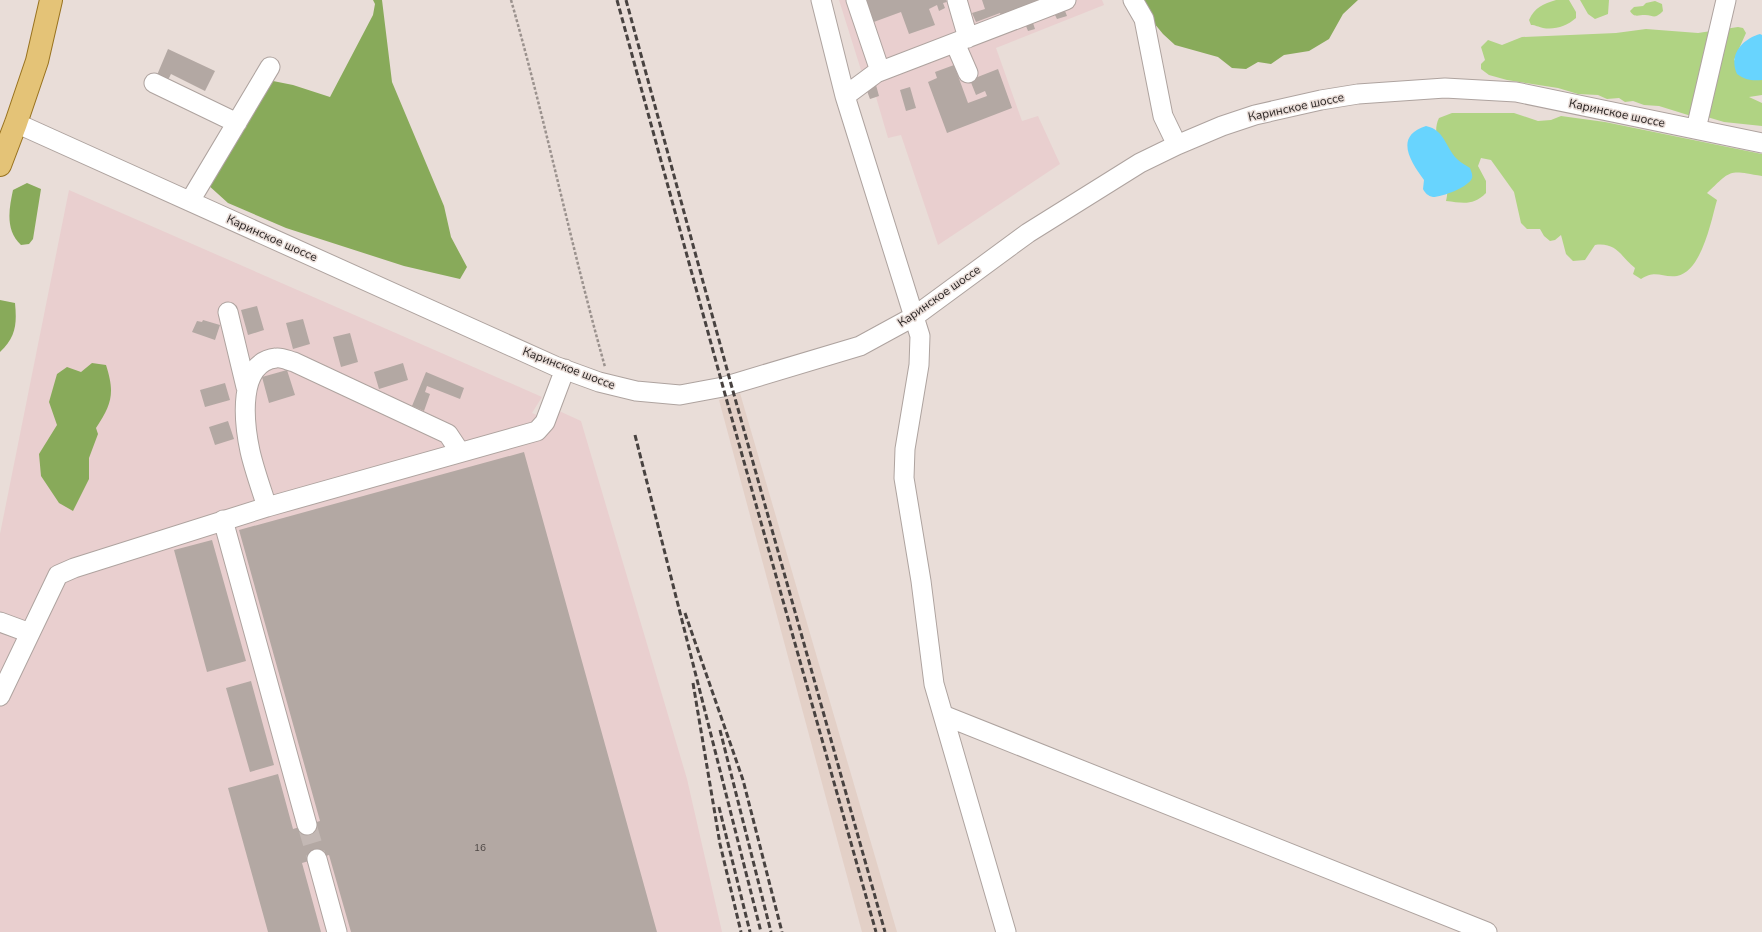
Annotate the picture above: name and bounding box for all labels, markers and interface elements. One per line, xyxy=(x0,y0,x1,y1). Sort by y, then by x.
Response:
street label: Каринское шоссе xyxy=(1246,89,1346,125)
street label: Каринское шоссе xyxy=(1567,95,1667,131)
street label: Каринское шоссе xyxy=(224,211,320,265)
street label: Каринское шоссе xyxy=(894,261,984,331)
street label: Каринское шоссе xyxy=(520,343,618,393)
house number: 16 xyxy=(474,841,486,855)

